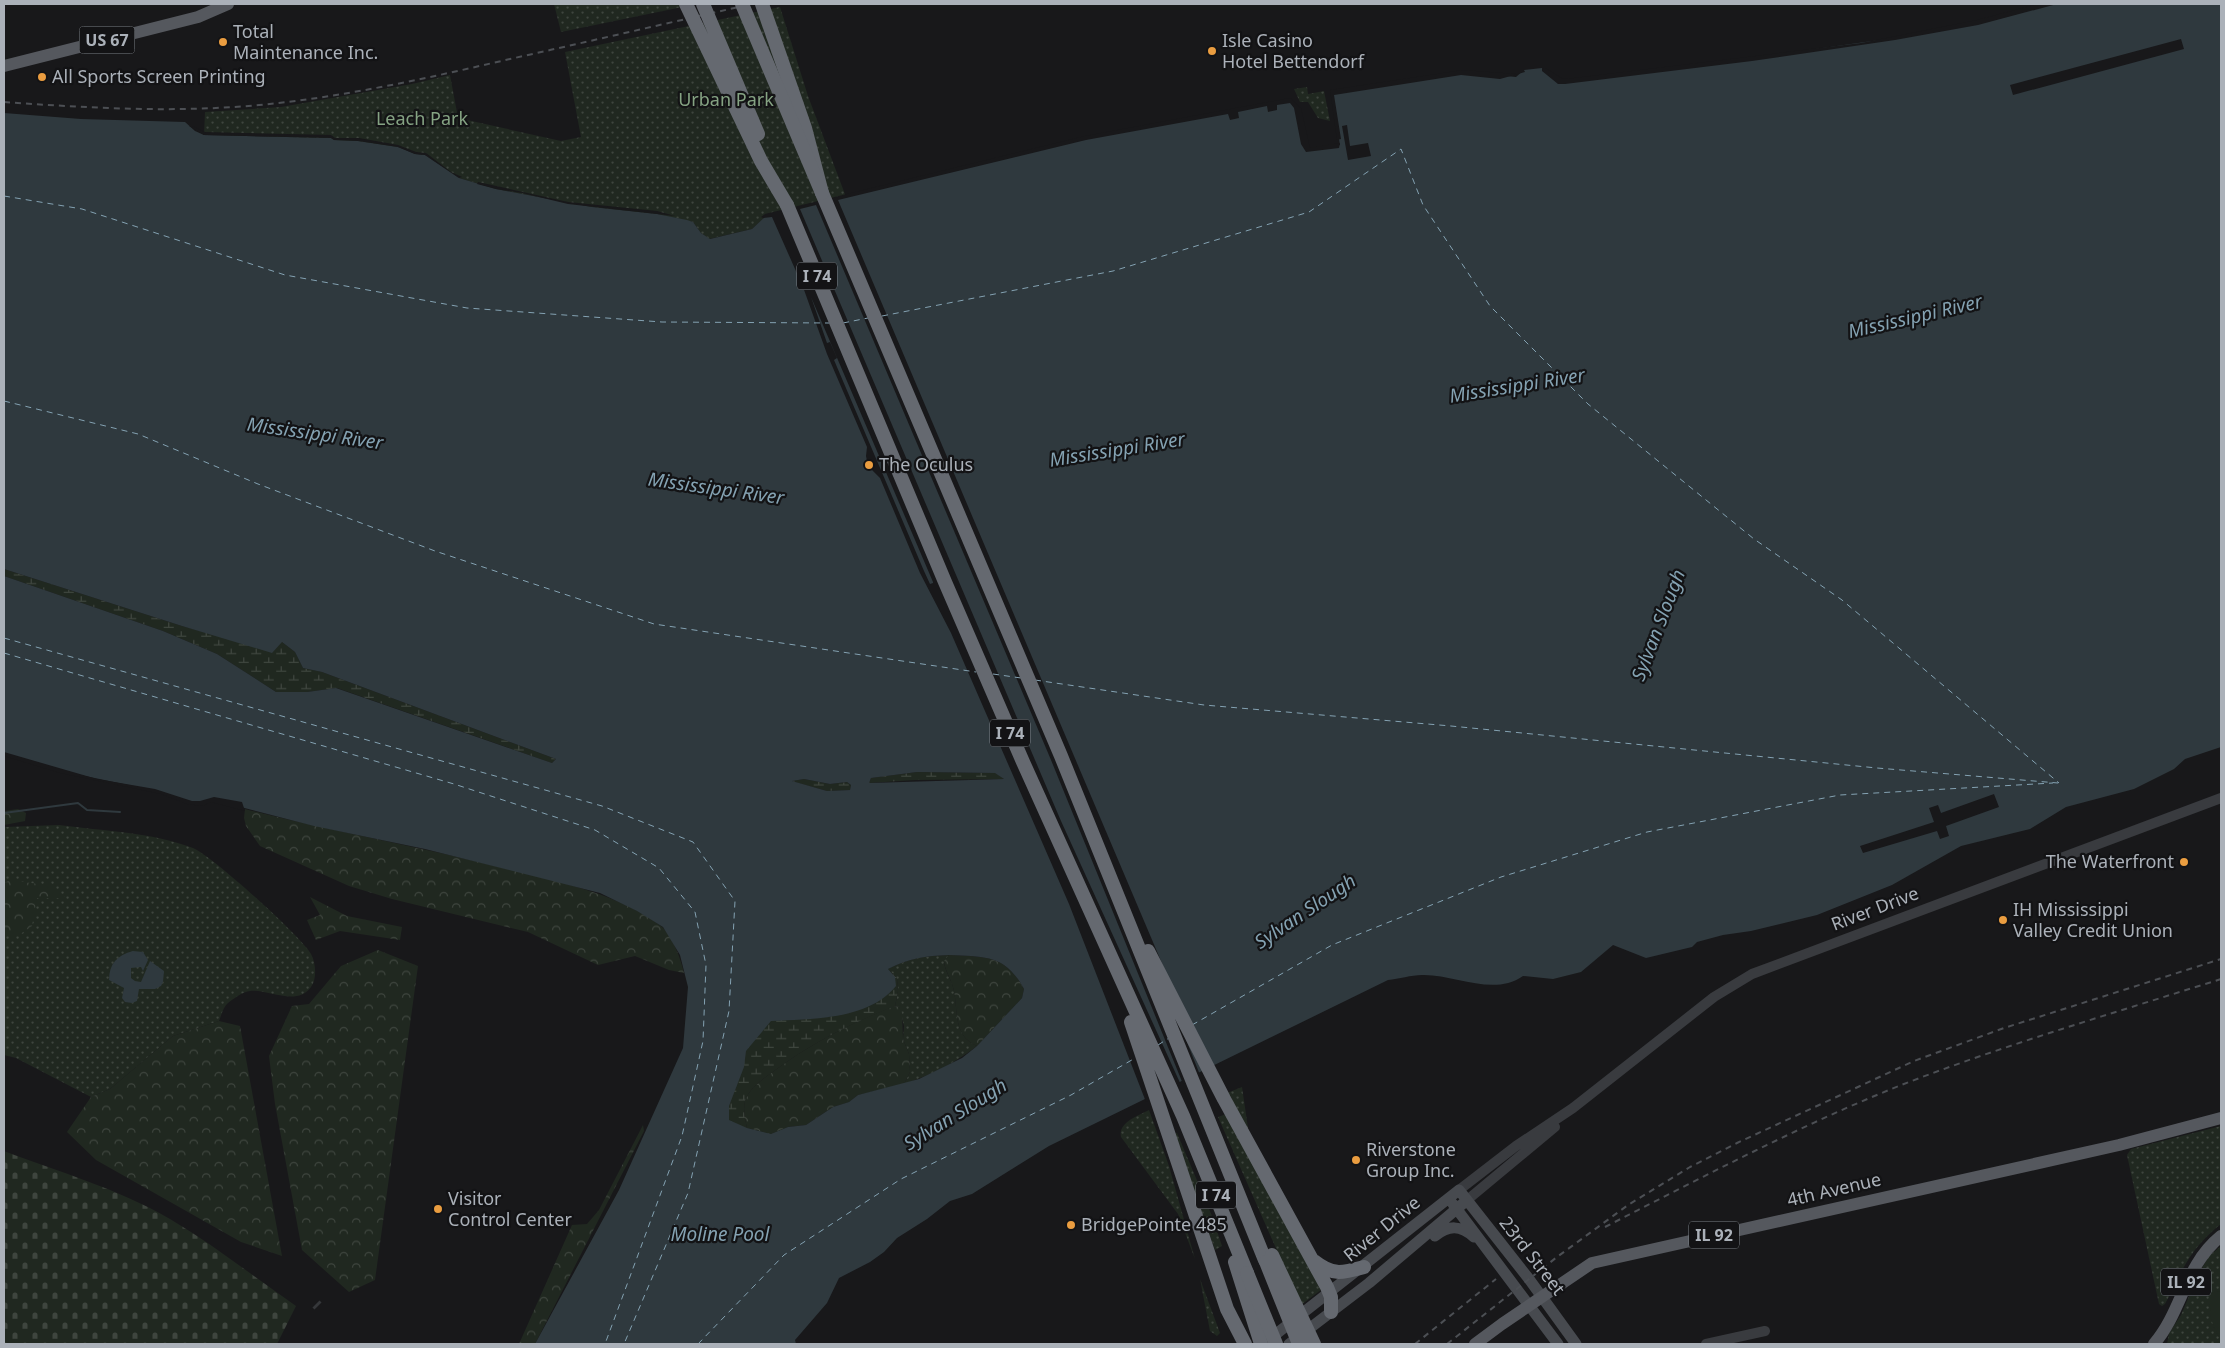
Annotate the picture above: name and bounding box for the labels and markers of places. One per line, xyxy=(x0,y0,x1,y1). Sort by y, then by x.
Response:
place label: Total Maintenance Inc. xyxy=(233,19,378,64)
place label: Isle Casino Hotel Bettendorf xyxy=(1222,28,1365,73)
marker: Total Maintenance Inc. xyxy=(217,36,229,48)
marker: Isle Casino Hotel Bettendorf xyxy=(1206,45,1218,57)
place label: All Sports Screen Printing xyxy=(52,64,266,88)
marker: All Sports Screen Printing xyxy=(36,71,48,83)
place label: The Oculus xyxy=(879,452,973,476)
marker: The Oculus xyxy=(863,459,875,471)
place label: The Waterfront xyxy=(2046,849,2174,873)
marker: The Waterfront xyxy=(2178,856,2190,868)
place label: IH Mississippi Valley Credit Union xyxy=(2013,897,2173,942)
marker: IH Mississippi Valley Credit Union xyxy=(1997,914,2009,926)
place label: Riverstone Group Inc. xyxy=(1366,1137,1456,1182)
marker: Riverstone Group Inc. xyxy=(1350,1154,1362,1166)
place label: Visitor Control Center xyxy=(448,1186,572,1231)
marker: Visitor Control Center xyxy=(432,1203,444,1215)
place label: BridgePointe 485 xyxy=(1081,1212,1227,1236)
marker: BridgePointe 485 xyxy=(1065,1219,1077,1231)

